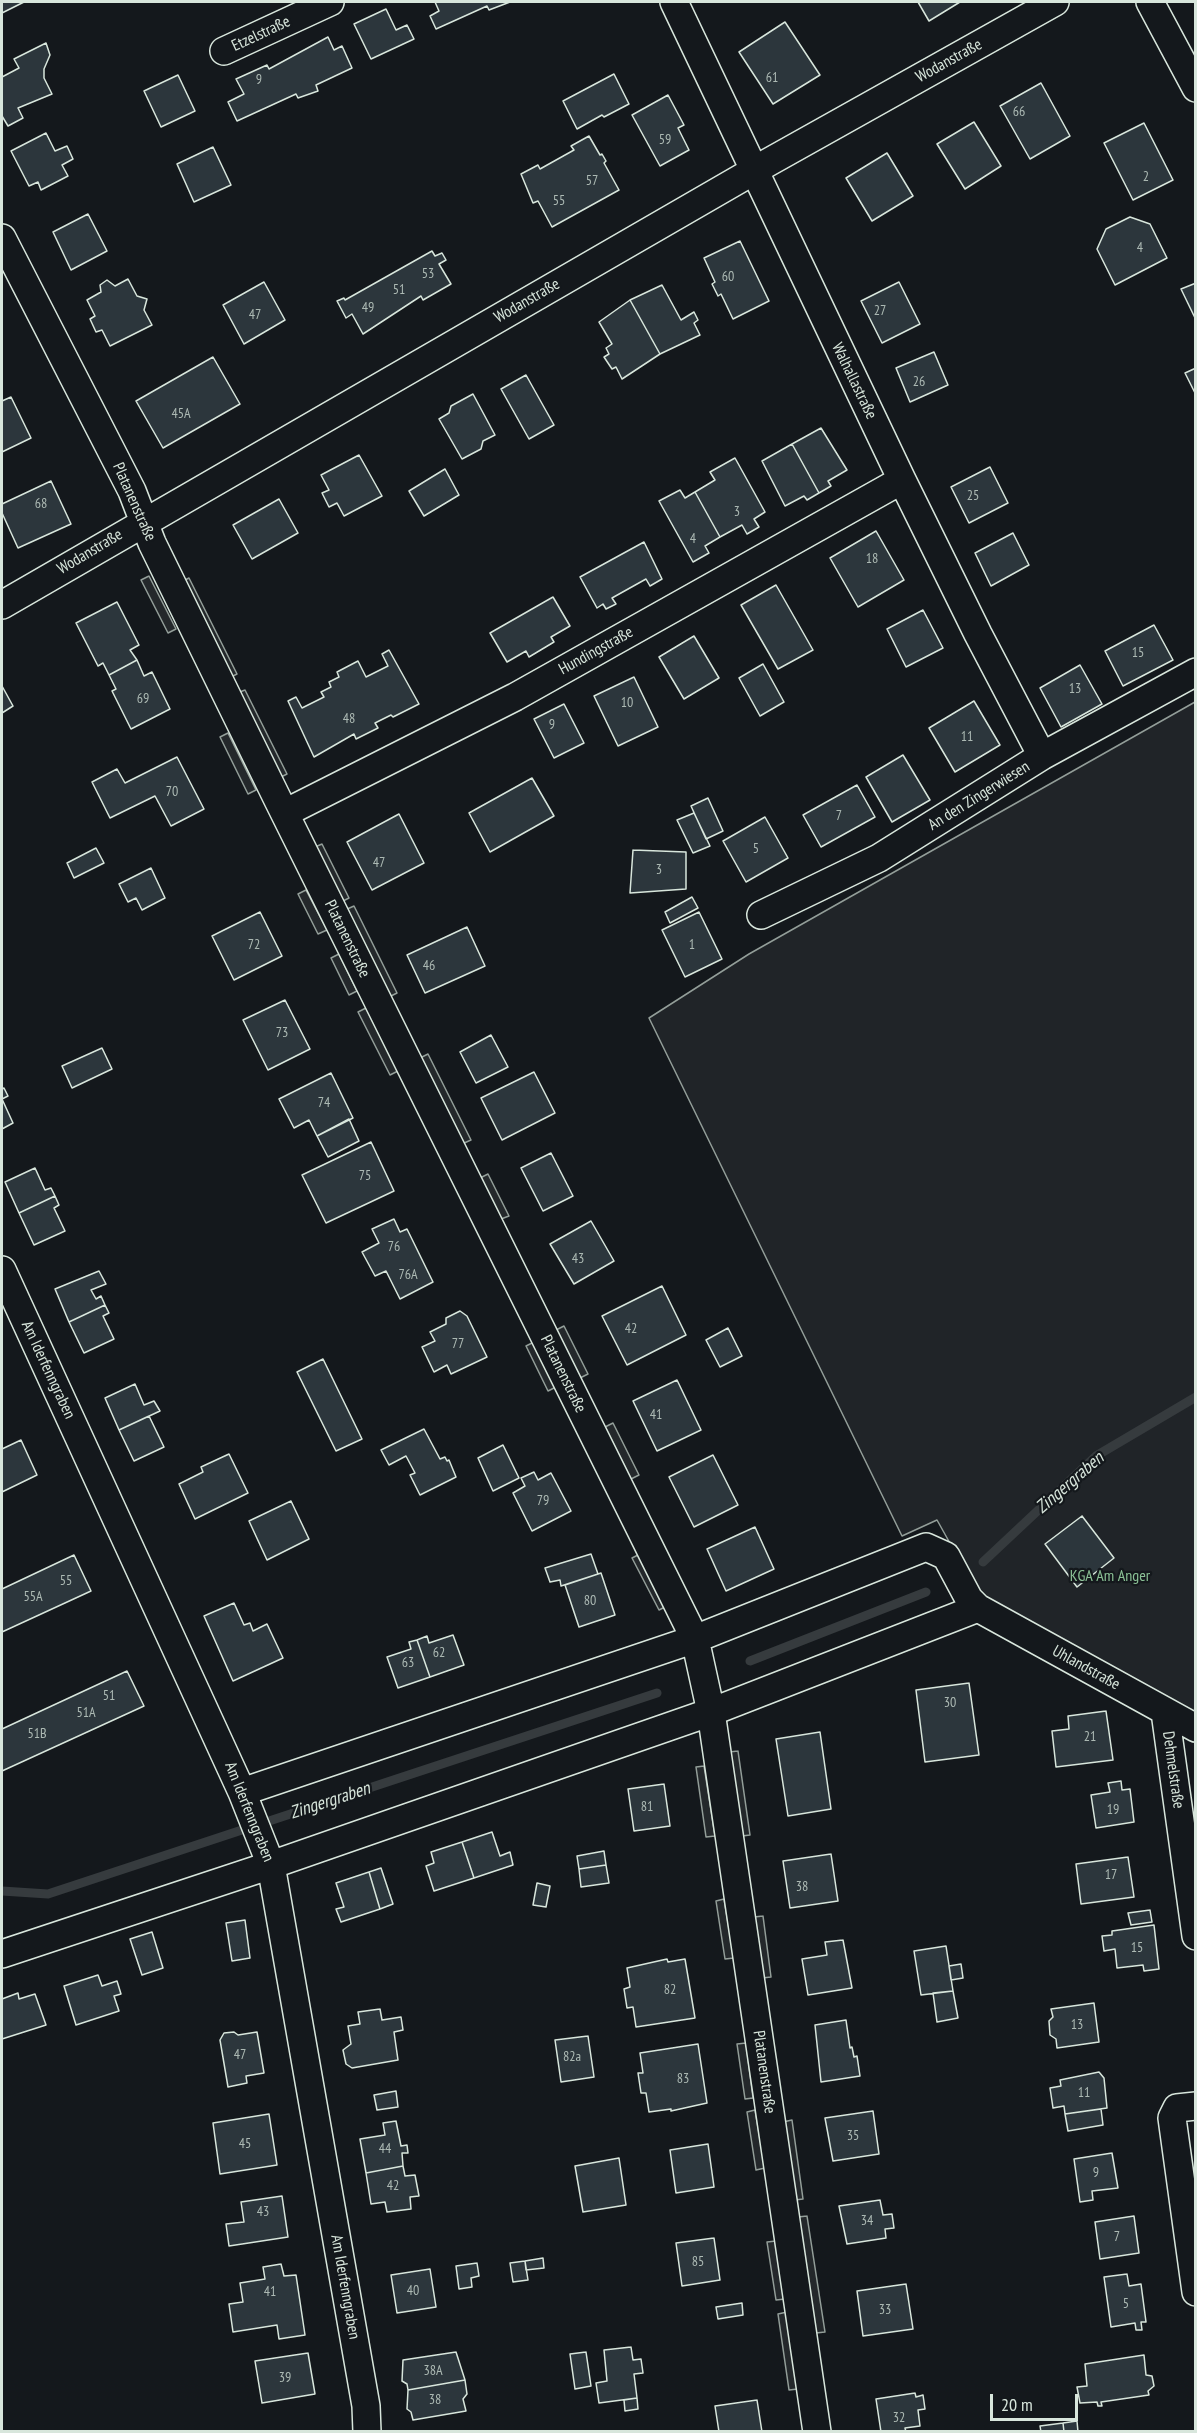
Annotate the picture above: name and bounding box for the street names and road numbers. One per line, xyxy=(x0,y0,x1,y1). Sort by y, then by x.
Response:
street label: Etzelstraße xyxy=(229,12,293,56)
street label: Wodanstraße xyxy=(913,35,985,87)
street label: Wodanstraße xyxy=(491,275,563,327)
street label: Walhallastraße xyxy=(827,340,881,422)
street label: Platanenstraße xyxy=(108,460,160,544)
street label: Wodanstraße xyxy=(54,525,126,579)
street label: Hundingstraße xyxy=(556,623,636,679)
street label: An den Zingerwiesen xyxy=(925,757,1033,835)
street label: Platanenstraße xyxy=(320,897,374,981)
street label: Am Iderfenngraben xyxy=(17,1318,79,1422)
street label: Platanenstraße xyxy=(536,1332,590,1416)
street label: Uhlandstraße xyxy=(1049,1642,1123,1694)
street label: Dehmelstraße xyxy=(1158,1730,1188,1810)
street label: Am Iderfenngraben xyxy=(220,1759,278,1865)
street label: Platanenstraße xyxy=(749,2029,779,2115)
street label: Am Iderfenngraben xyxy=(326,2233,364,2341)

